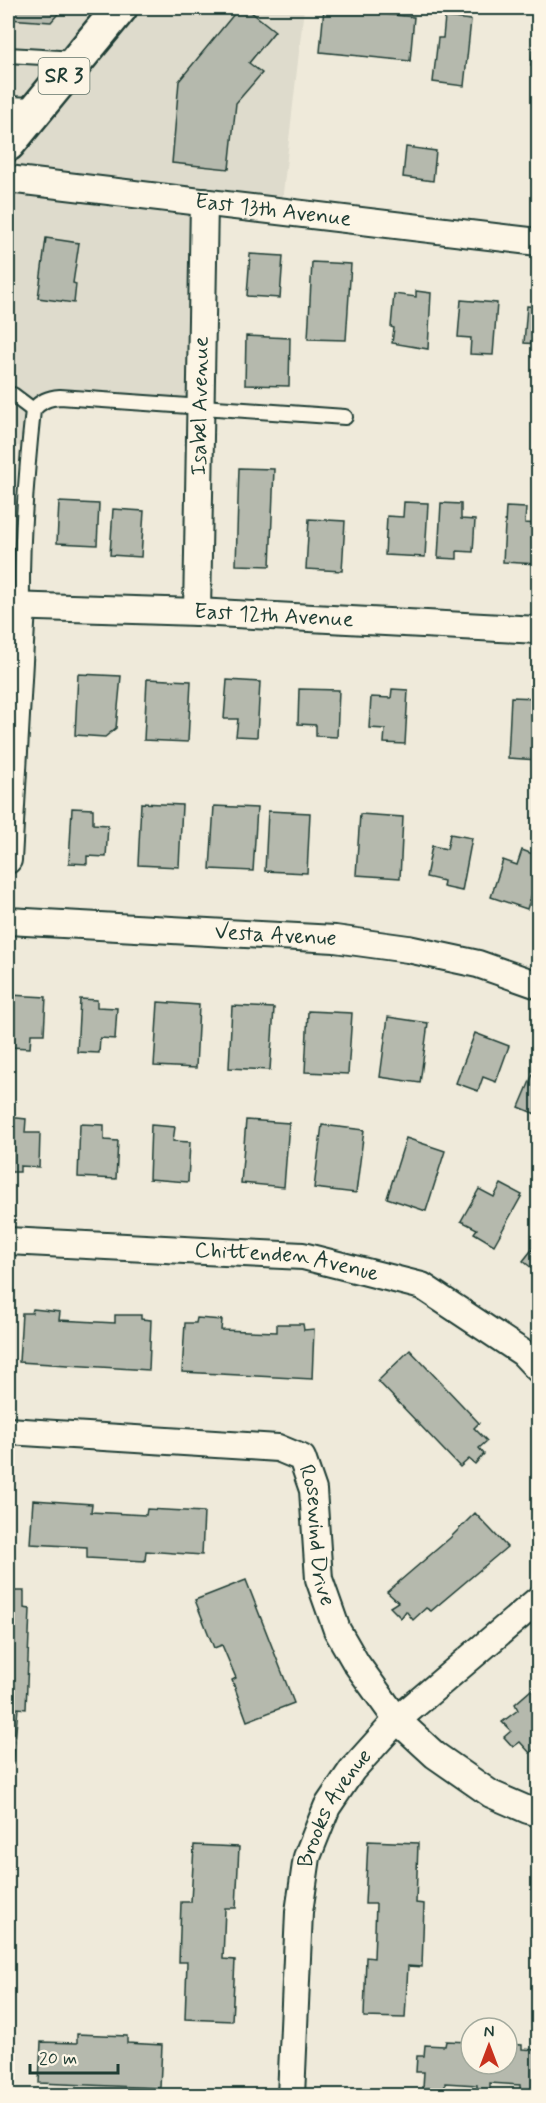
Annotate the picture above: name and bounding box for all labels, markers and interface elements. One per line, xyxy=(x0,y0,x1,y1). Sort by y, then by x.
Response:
road number: SR 3 xyxy=(38,58,90,94)
street label: East 13th Avenue xyxy=(193,187,353,234)
street label: Isabel Avenue xyxy=(185,336,216,476)
street label: East 12th Avenue xyxy=(193,598,354,634)
street label: Vesta Avenue xyxy=(214,918,337,953)
street label: Chittenden Avenue xyxy=(194,1237,382,1289)
street label: Rosewind Drive xyxy=(291,1461,341,1610)
street label: Brooks Avenue xyxy=(292,1743,378,1869)
north arrow xyxy=(459,2016,519,2076)
text: N xyxy=(484,2022,494,2043)
scale bar xyxy=(30,2037,118,2075)
text: 20 m xyxy=(39,2047,77,2071)

